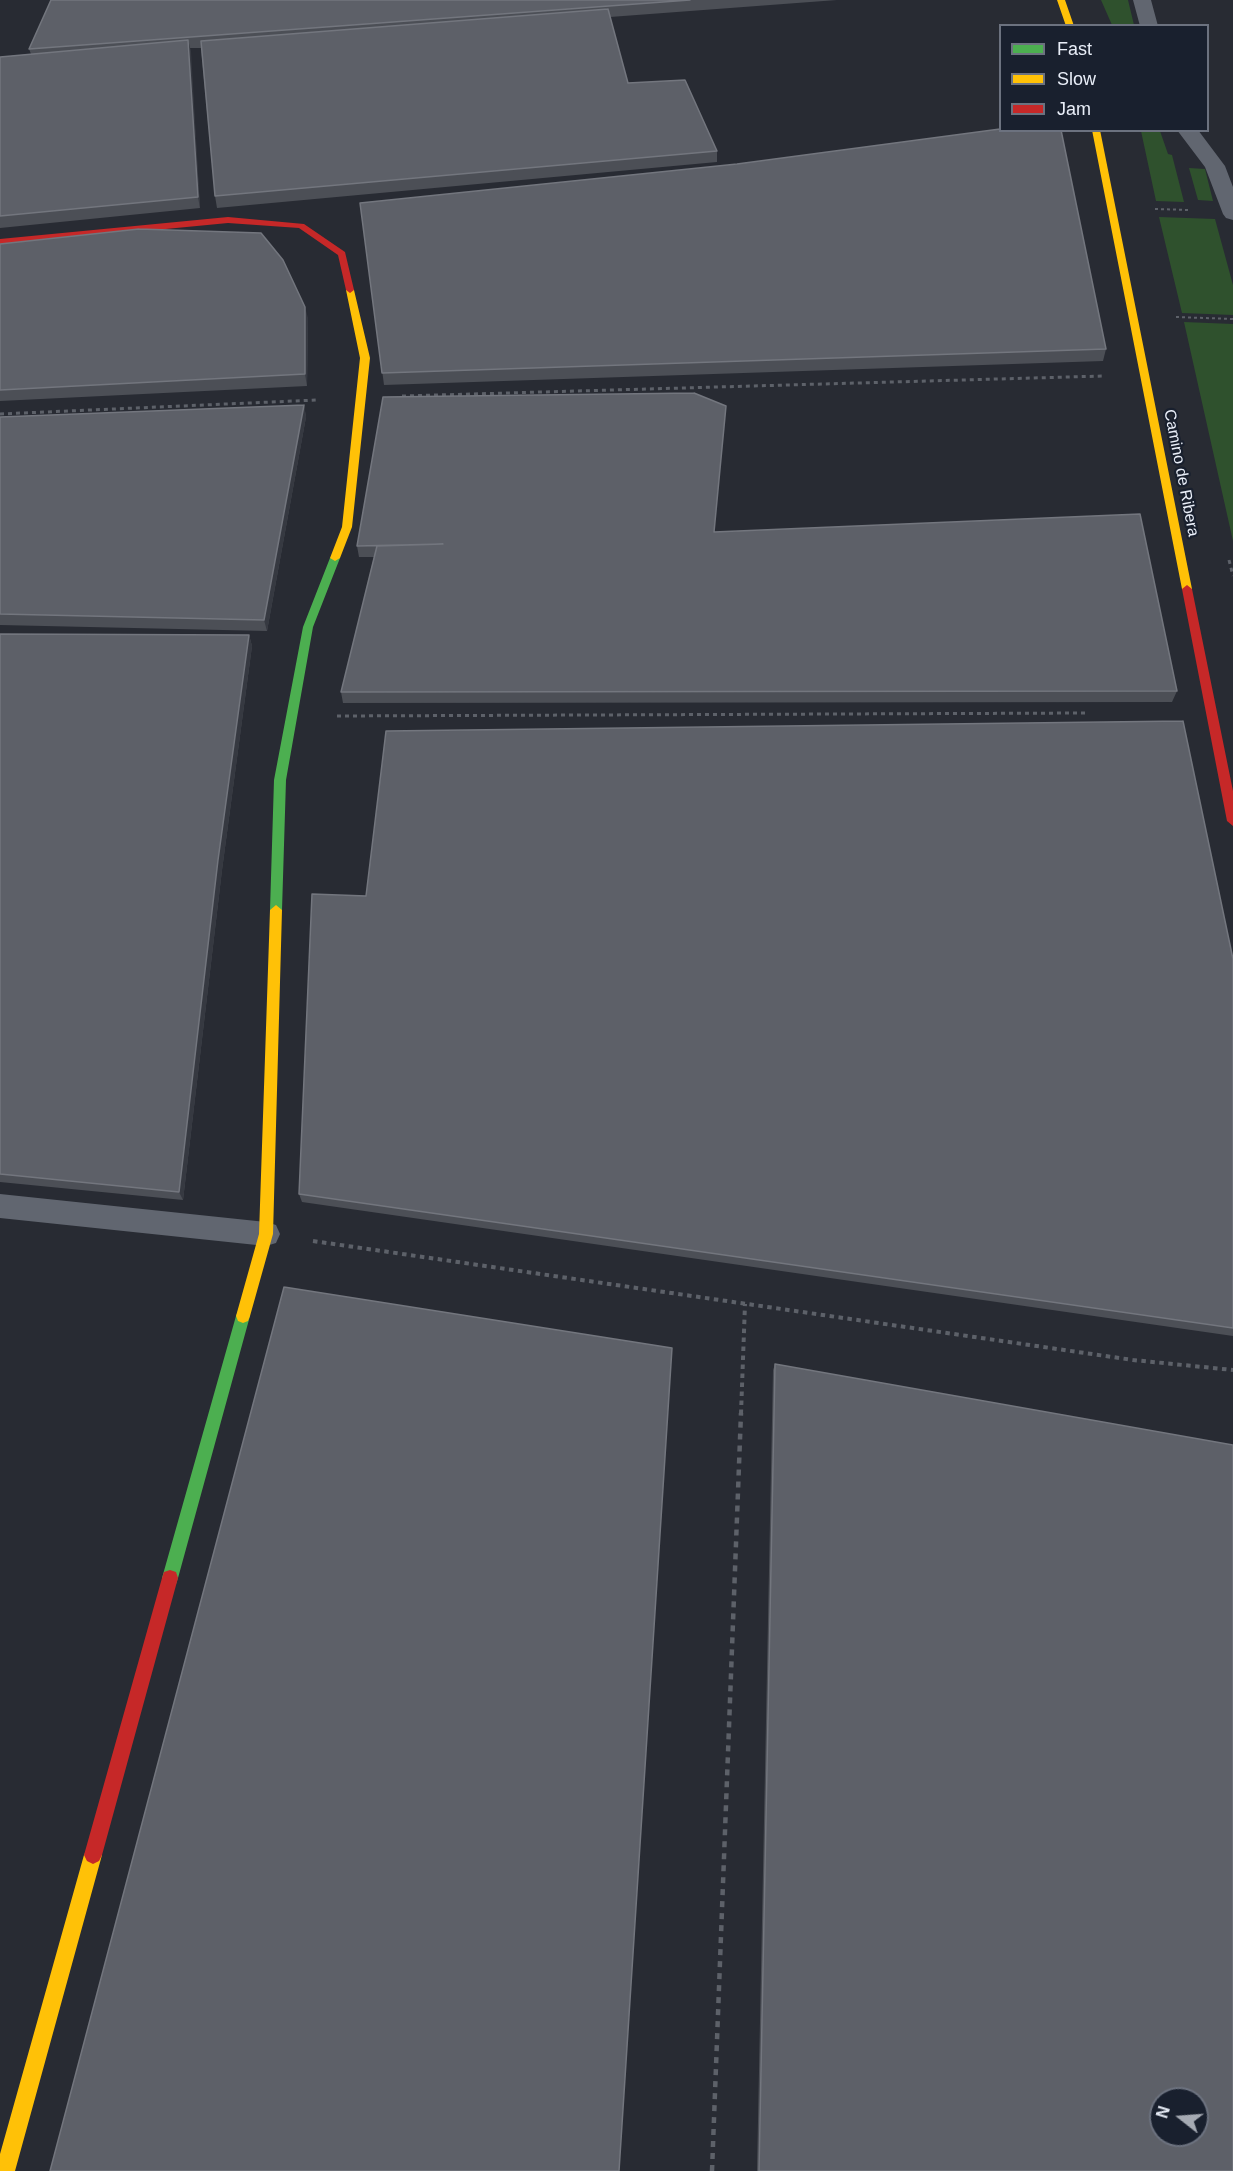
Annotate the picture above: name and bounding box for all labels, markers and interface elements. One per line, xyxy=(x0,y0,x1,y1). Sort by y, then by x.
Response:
legend xyxy=(999,24,1209,132)
text: Fast xyxy=(1057,39,1092,59)
text: Slow xyxy=(1057,69,1096,89)
text: Jam xyxy=(1057,99,1091,119)
street label: Camino de Ribera xyxy=(1159,408,1203,538)
north arrow xyxy=(1149,2087,1209,2147)
text: N xyxy=(1153,2104,1173,2120)

